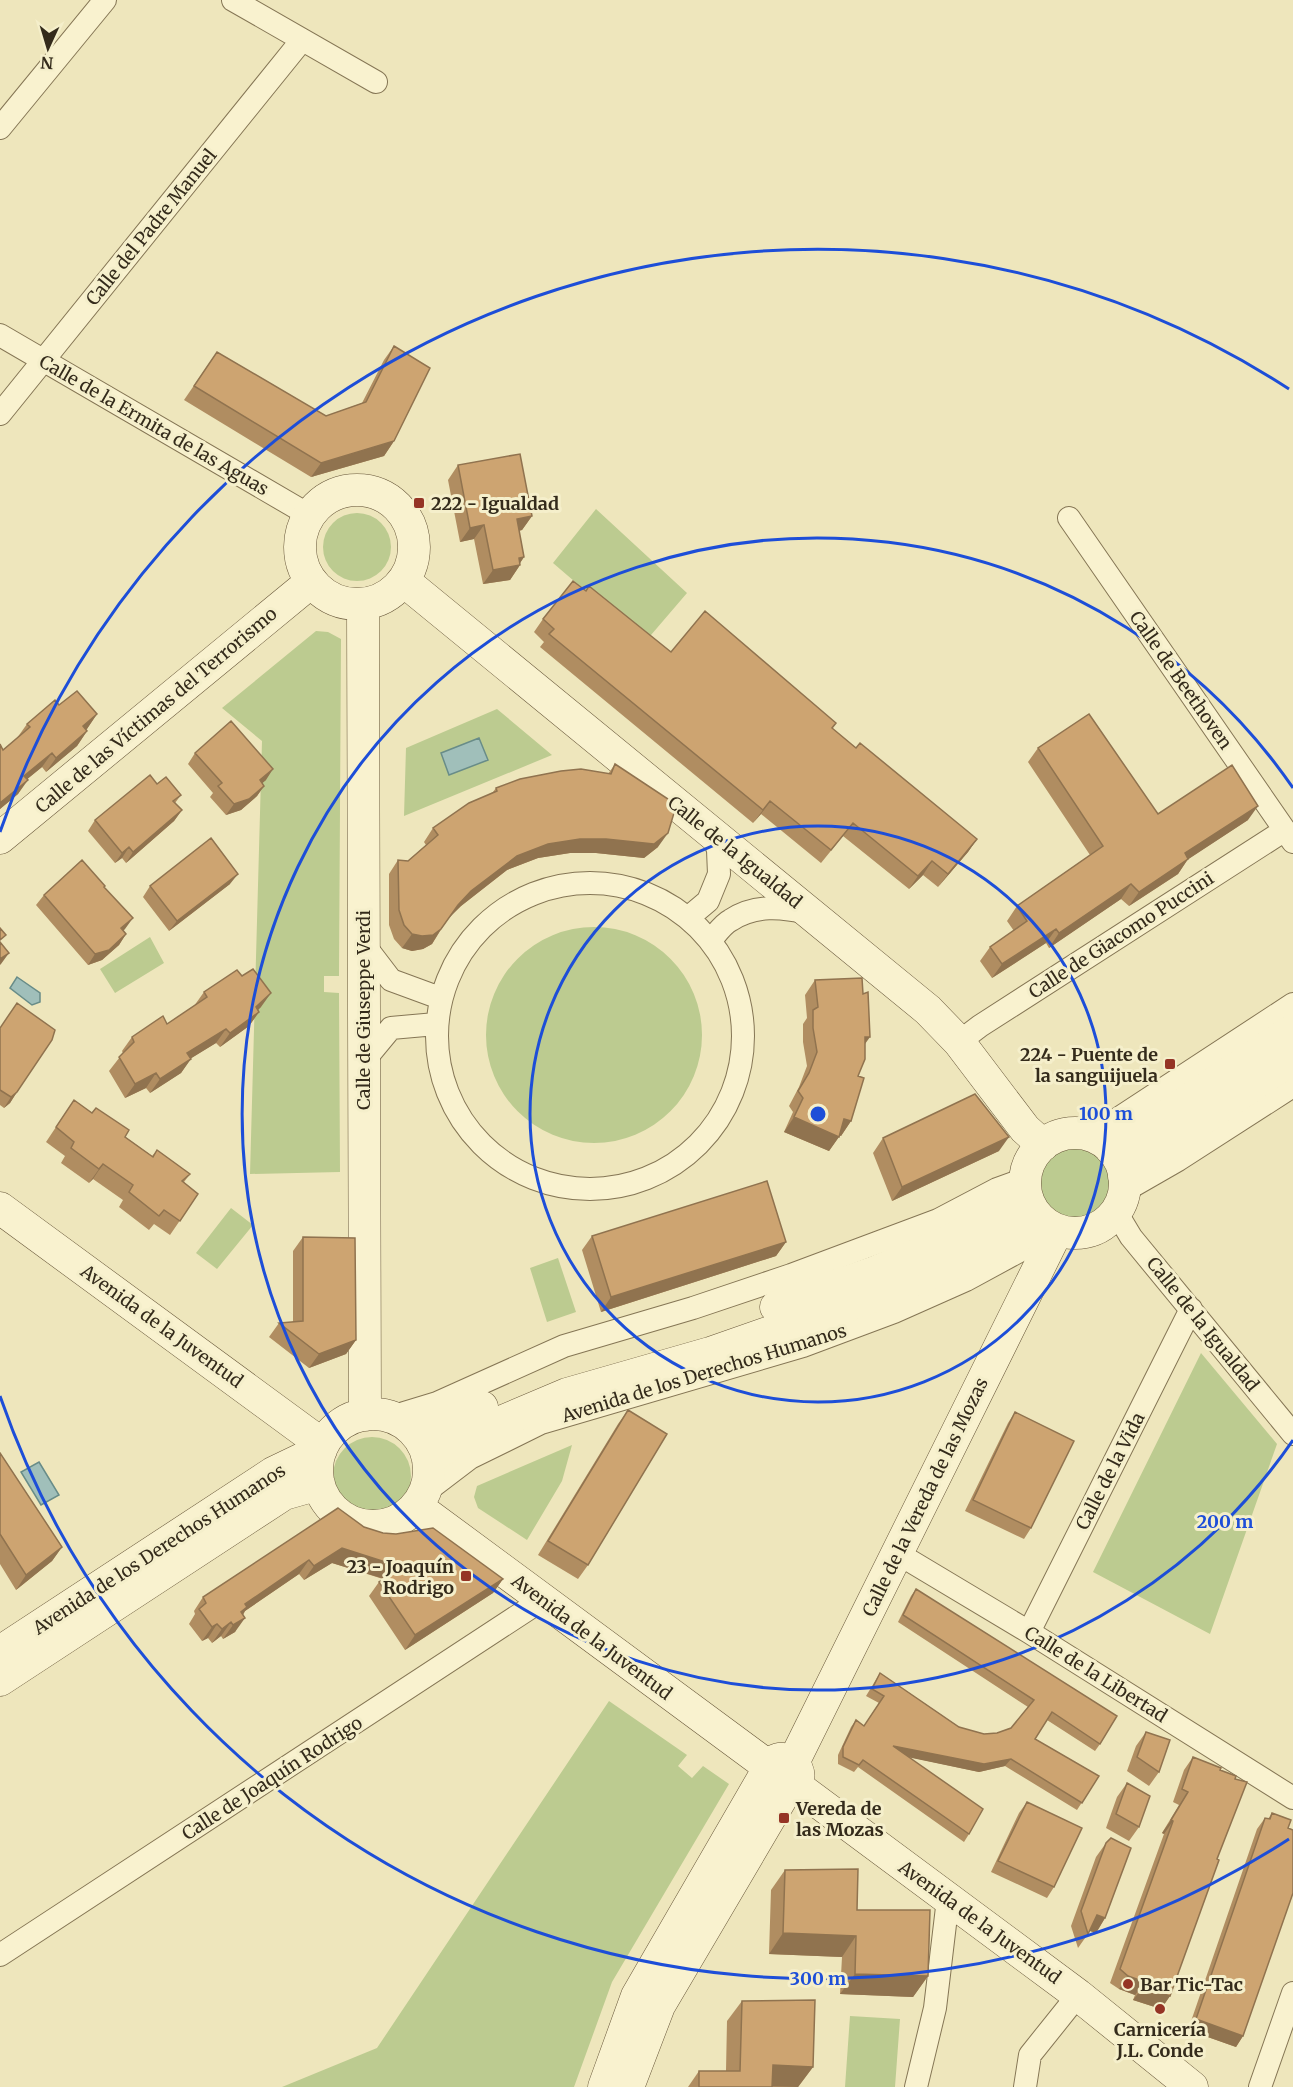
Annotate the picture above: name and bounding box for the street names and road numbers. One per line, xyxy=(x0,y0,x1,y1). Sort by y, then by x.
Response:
street label: Calle del Padre Manuel xyxy=(81,144,222,310)
street label: Calle de la Ermita de las Aguas xyxy=(35,350,273,500)
street label: Calle de las Víctimas del Terrorismo xyxy=(30,602,282,818)
street label: Calle de Beethoven xyxy=(1125,606,1237,754)
street label: Calle de la Igualdad xyxy=(663,791,807,913)
street label: Calle de Giacomo Puccini xyxy=(1024,866,1218,1003)
street label: Calle de Giuseppe Verdi xyxy=(352,910,375,1110)
street label: Calle de la Igualdad xyxy=(1142,1252,1264,1396)
street label: Avenida de la Juventud xyxy=(76,1259,248,1393)
street label: Avenida de los Derechos Humanos xyxy=(558,1319,849,1428)
street label: Calle de la Vereda de las Mozas xyxy=(857,1374,993,1620)
street label: Calle de la Vida xyxy=(1070,1408,1150,1534)
street label: Avenida de los Derechos Humanos xyxy=(28,1459,290,1640)
street label: Avenida de la Juventud xyxy=(506,1569,677,1705)
street label: Calle de la Libertad xyxy=(1020,1621,1172,1727)
street label: Calle de Joaquín Rodrigo xyxy=(177,1711,367,1845)
street label: Avenida de la Juventud xyxy=(894,1855,1066,1989)

